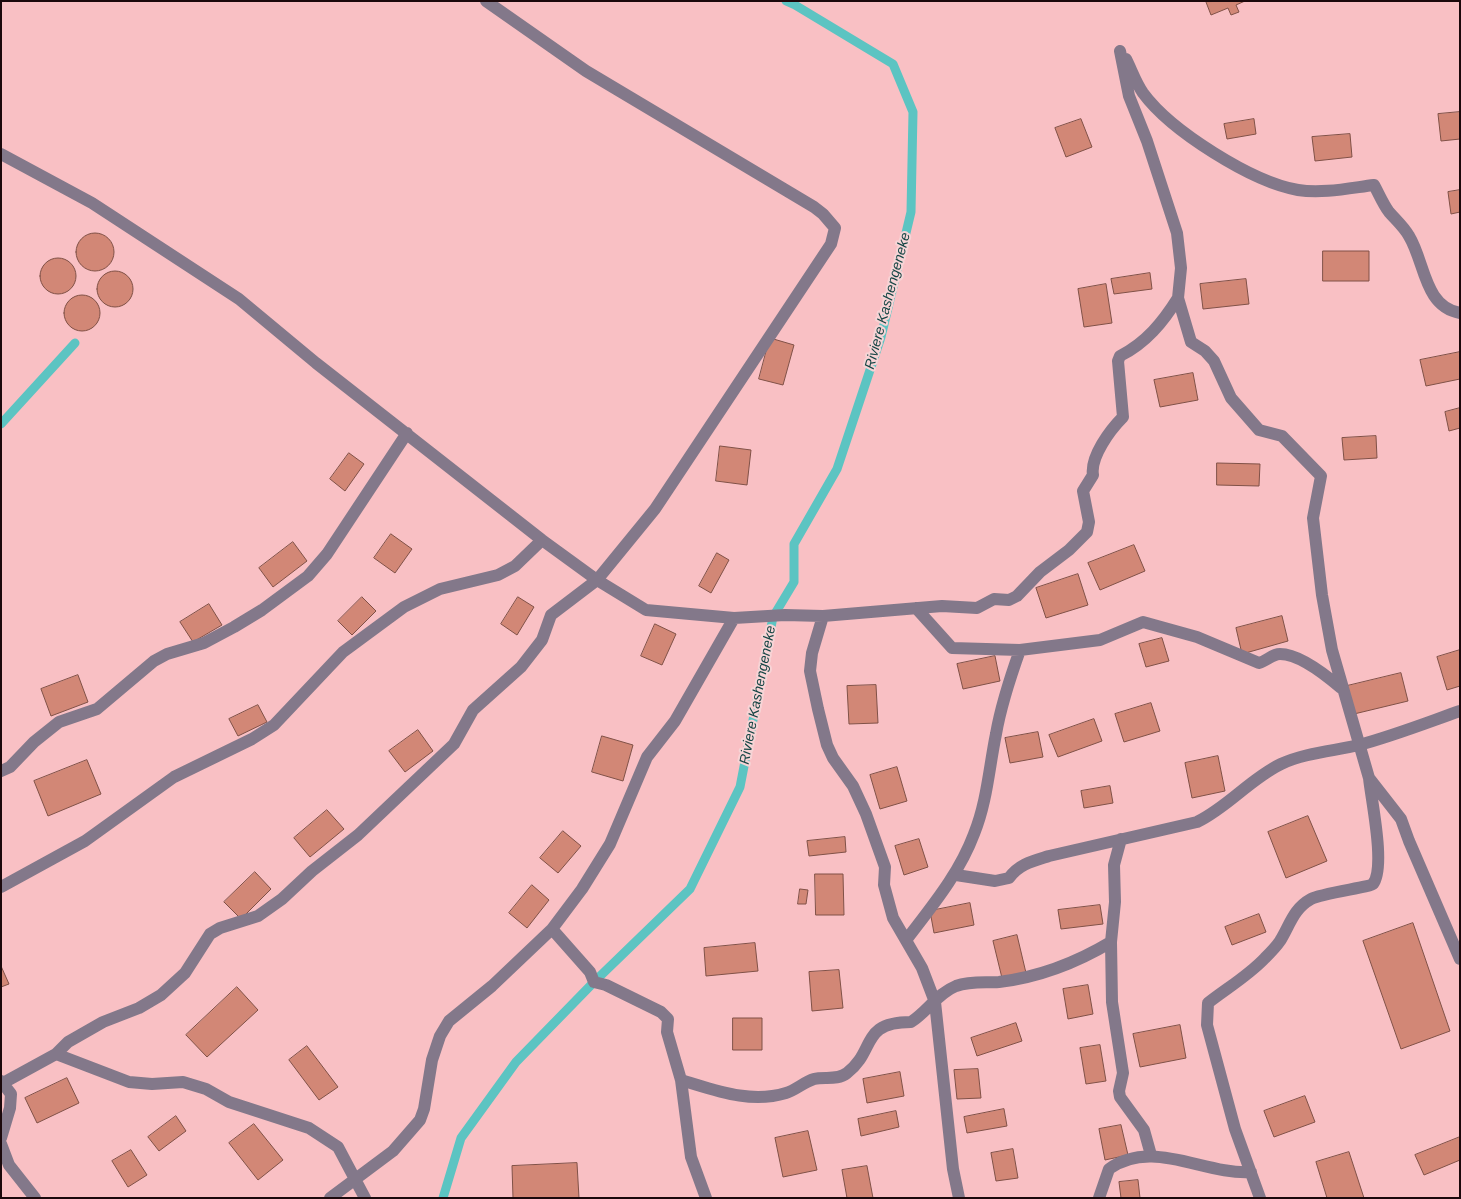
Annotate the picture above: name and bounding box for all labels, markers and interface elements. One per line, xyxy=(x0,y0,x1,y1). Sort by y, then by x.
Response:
water label: Riviere Kashengeneke xyxy=(862,231,914,371)
water label: Riviere Kashengeneke xyxy=(736,624,780,766)

